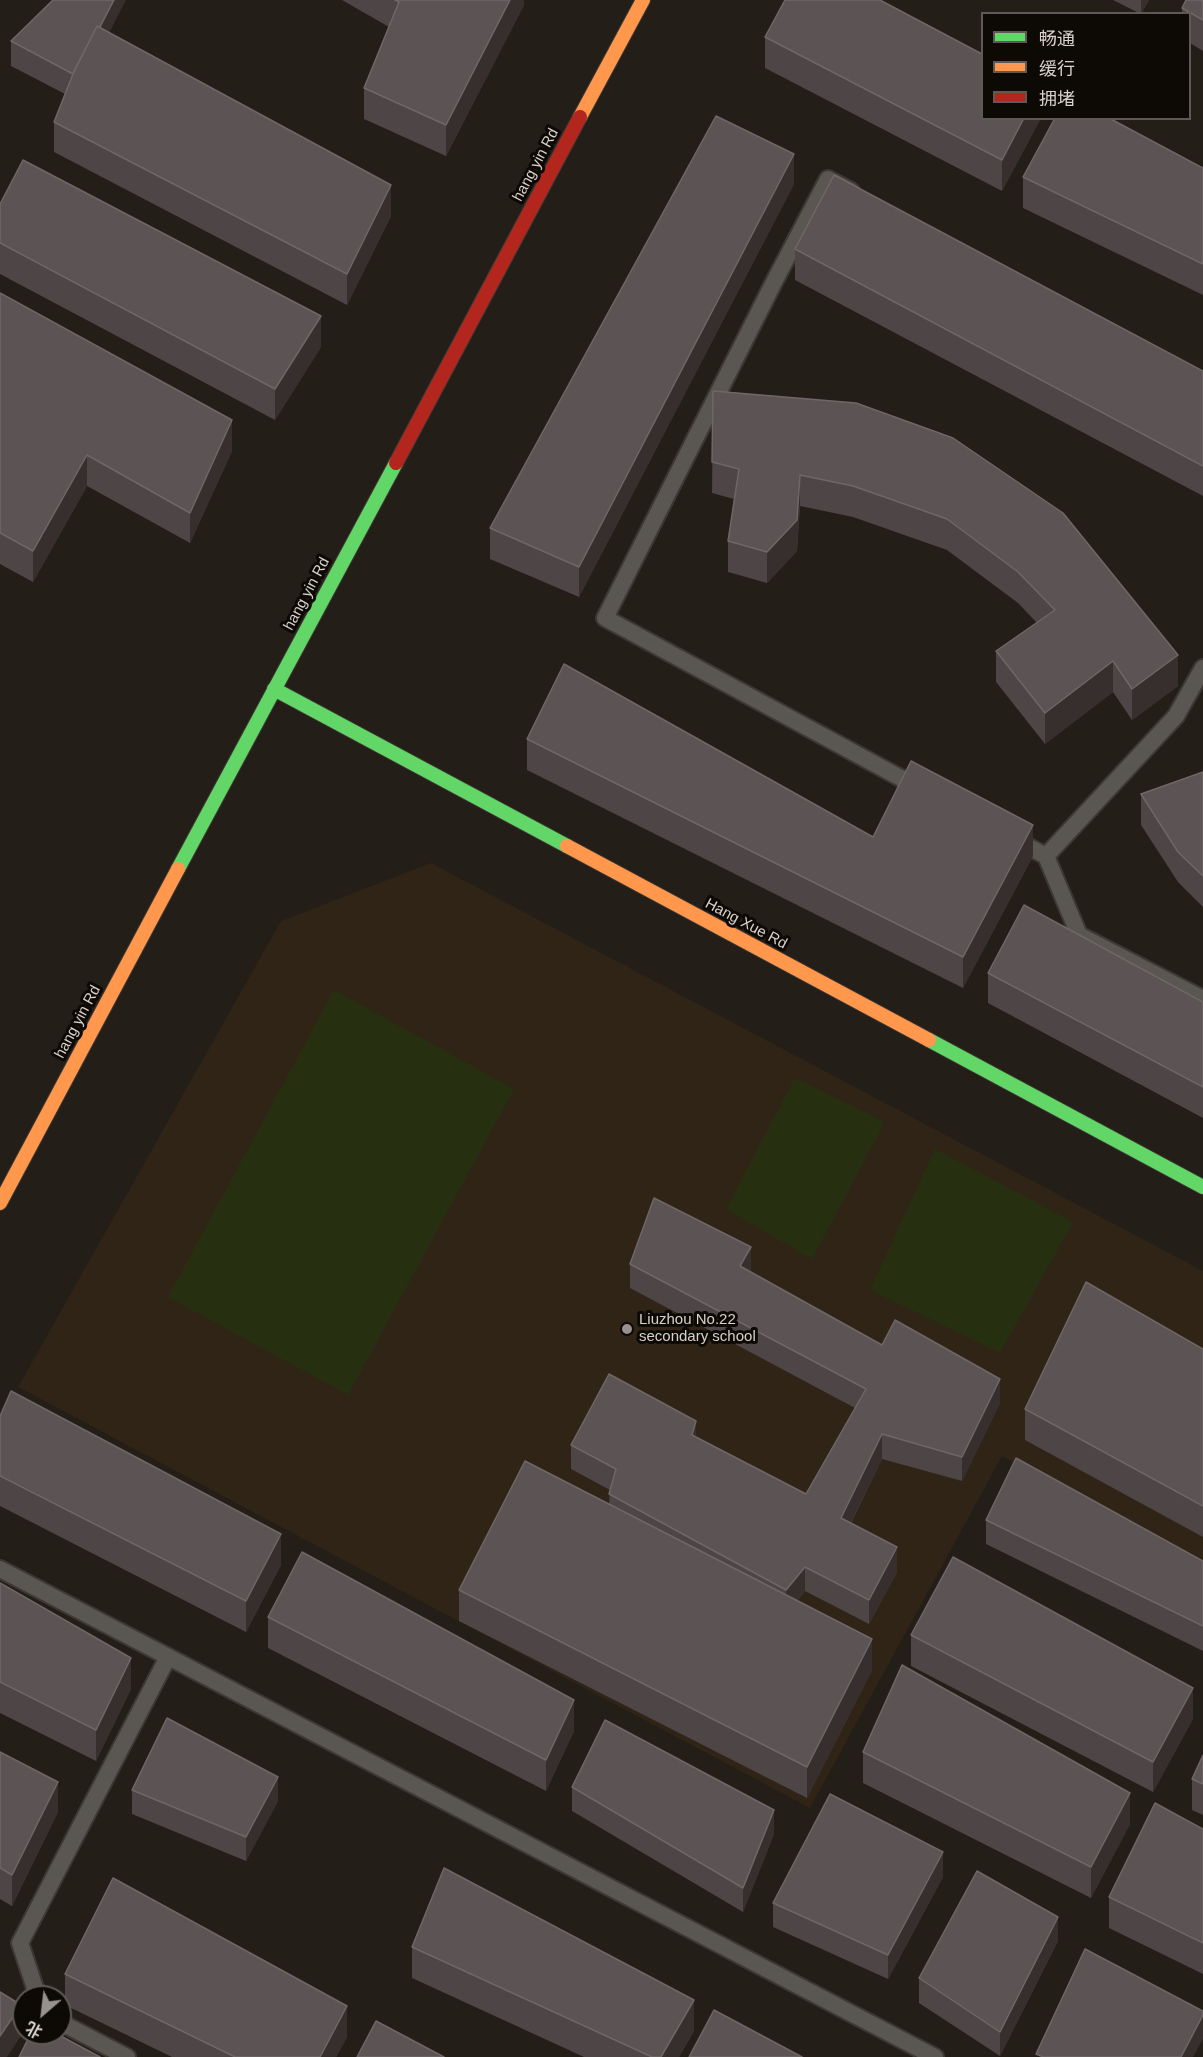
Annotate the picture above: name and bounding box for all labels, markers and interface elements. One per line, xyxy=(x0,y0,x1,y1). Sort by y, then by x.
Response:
legend xyxy=(981,12,1191,120)
text: 畅通 xyxy=(1039,29,1075,49)
text: 缓行 xyxy=(1039,59,1075,79)
text: 拥堵 xyxy=(1039,89,1075,109)
street label: hang yin Rd xyxy=(509,125,563,205)
street label: hang yin Rd xyxy=(280,554,334,634)
street label: Hang Xue Rd xyxy=(702,895,790,953)
street label: hang yin Rd xyxy=(51,982,105,1062)
place label: Liuzhou No.22 secondary school xyxy=(639,1311,756,1346)
marker: Liuzhou No.22 secondary school xyxy=(620,1322,634,1336)
north arrow xyxy=(12,1985,72,2045)
text: 北 xyxy=(23,2018,45,2041)

